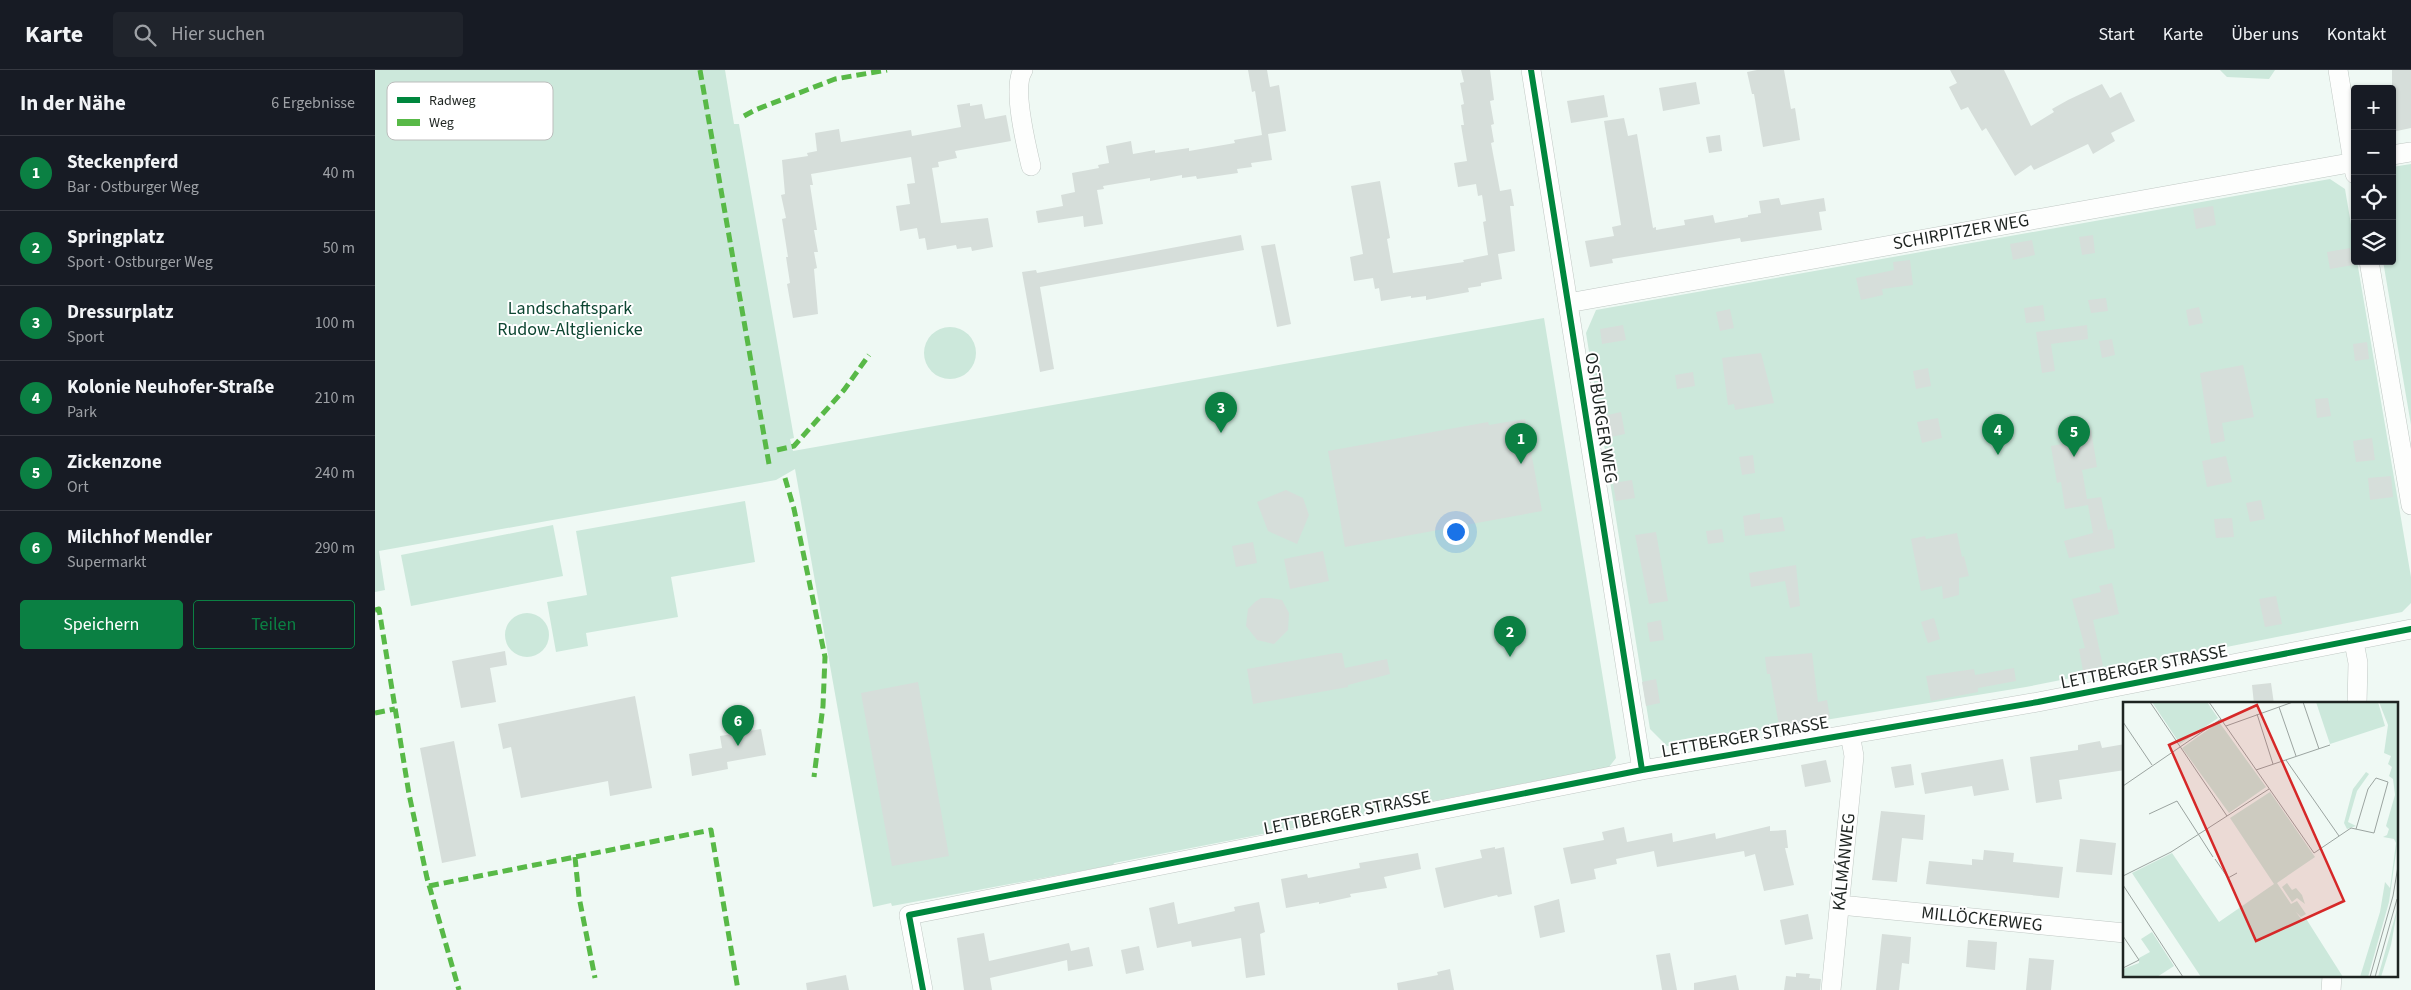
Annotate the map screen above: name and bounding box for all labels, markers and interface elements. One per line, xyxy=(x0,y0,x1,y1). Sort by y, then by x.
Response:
search box xyxy=(113,12,463,57)
text: Karte xyxy=(25,17,83,52)
icon: search xyxy=(131,21,159,49)
text: Hier suchen xyxy=(171,21,265,48)
text: Start xyxy=(2098,22,2135,47)
text: Karte xyxy=(2163,22,2203,47)
text: Über uns xyxy=(2231,22,2299,47)
text: Kontakt xyxy=(2327,22,2386,47)
legend xyxy=(387,82,553,140)
map controls xyxy=(2351,85,2396,265)
button: + xyxy=(2351,85,2396,130)
text: In der Nähe xyxy=(20,88,126,118)
text: Radweg xyxy=(429,91,476,111)
text: 6 Ergebnisse xyxy=(271,92,355,114)
text: Weg xyxy=(429,113,454,133)
button: − xyxy=(2351,130,2396,175)
text: Steckenpferd xyxy=(67,149,178,176)
text: 1 xyxy=(32,162,40,184)
text: 40 m xyxy=(323,162,355,184)
button: locate xyxy=(2351,175,2396,220)
text: Bar · Ostburger Weg xyxy=(67,176,199,198)
street label: SCHIRPITZER WEG xyxy=(1891,208,2031,256)
button: layers xyxy=(2351,220,2396,265)
text: Springplatz xyxy=(67,224,164,251)
text: 2 xyxy=(32,237,40,259)
text: 50 m xyxy=(323,237,355,259)
text: Sport · Ostburger Weg xyxy=(67,251,213,273)
park label: Landschaftspark Rudow-Altglienicke xyxy=(497,296,643,342)
text: Dressurplatz xyxy=(67,299,173,326)
text: 3 xyxy=(32,312,40,334)
text: 100 m xyxy=(315,312,355,334)
text: Sport xyxy=(67,326,104,348)
street label: OSTBURGER WEG xyxy=(1578,351,1624,485)
text: Kolonie Neuhofer-Straße xyxy=(67,374,274,401)
text: 4 xyxy=(32,387,40,409)
text: 210 m xyxy=(315,387,355,409)
pin: 3 xyxy=(1205,392,1237,433)
text: Park xyxy=(67,401,97,423)
pin: 4 xyxy=(1982,414,2014,455)
pin: 5 xyxy=(2058,416,2090,457)
pin: 1 xyxy=(1505,423,1537,464)
text: Zickenzone xyxy=(67,449,162,476)
text: 5 xyxy=(32,462,40,484)
text: 240 m xyxy=(315,462,355,484)
text: Ort xyxy=(67,476,89,498)
your location xyxy=(1443,519,1469,545)
text: Milchhof Mendler xyxy=(67,524,212,551)
text: 6 xyxy=(32,537,40,559)
text: 290 m xyxy=(315,537,355,559)
text: Supermarkt xyxy=(67,551,147,573)
button: Speichern xyxy=(20,600,183,649)
button: Teilen xyxy=(193,600,355,649)
pin: 2 xyxy=(1494,616,1526,657)
street label: LETTBERGER STRASSE xyxy=(2058,639,2230,695)
inset map xyxy=(2123,702,2399,978)
pin: 6 xyxy=(722,705,754,746)
street label: LETTBERGER STRASSE xyxy=(1659,710,1831,764)
street label: LETTBERGER STRASSE xyxy=(1261,785,1433,841)
street label: KÁLMÁNWEG xyxy=(1826,812,1862,912)
street label: MILLÖCKERWEG xyxy=(1920,900,2044,938)

